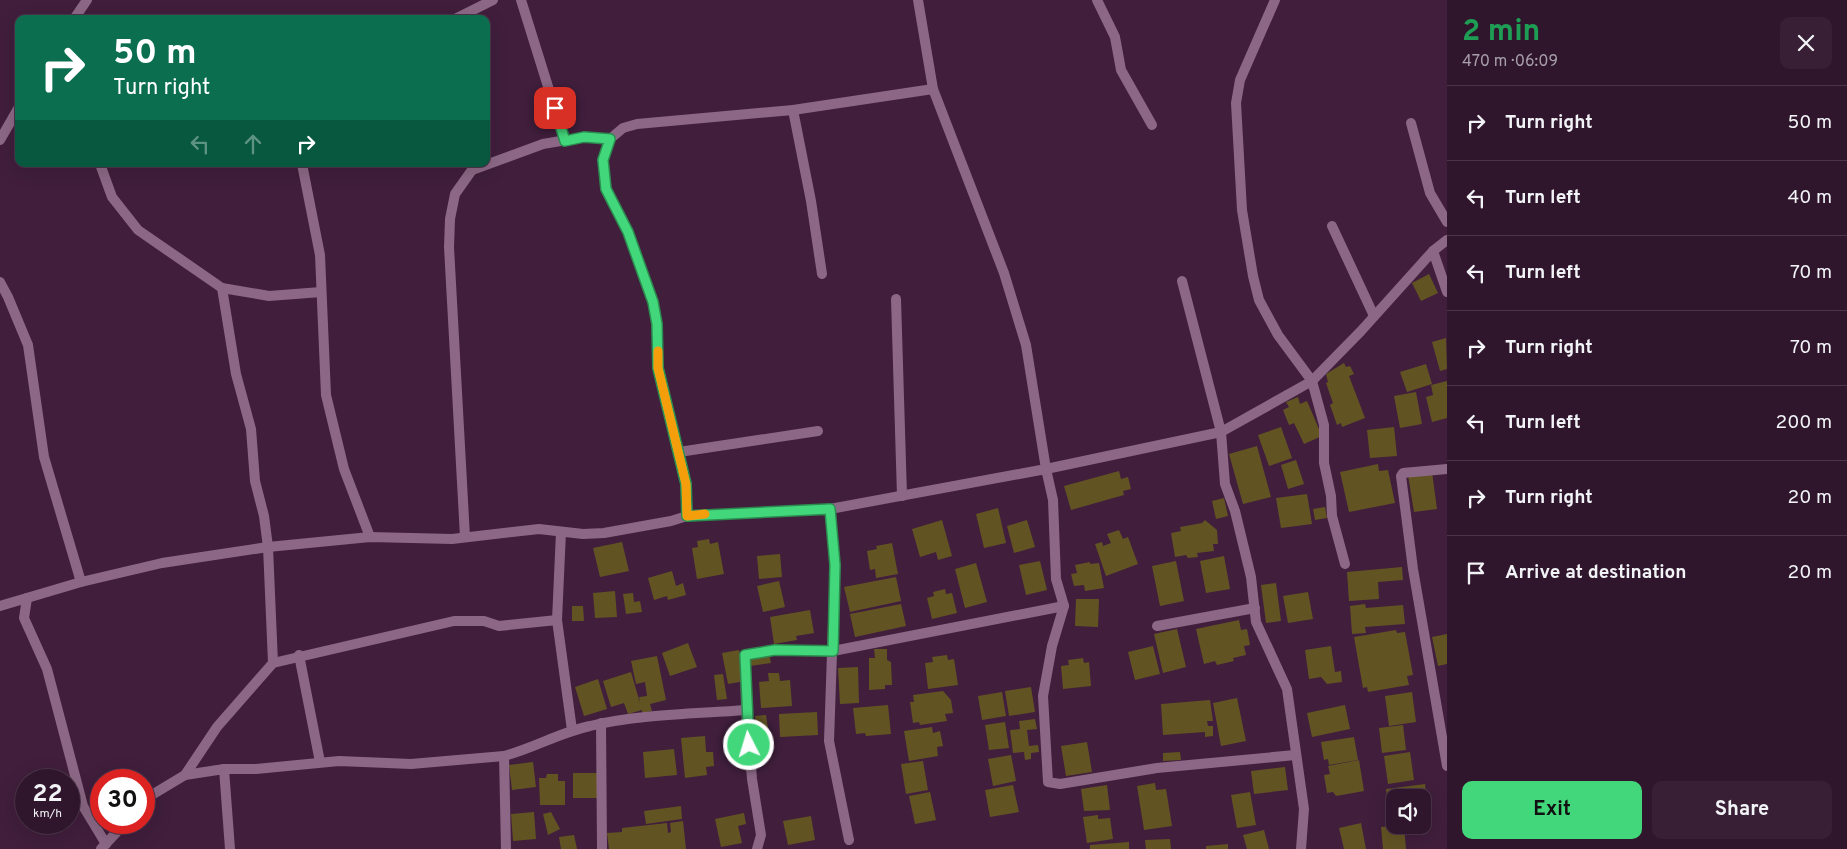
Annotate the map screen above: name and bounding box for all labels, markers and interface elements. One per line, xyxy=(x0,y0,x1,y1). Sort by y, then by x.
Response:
text: 2 min xyxy=(1462,14,1540,51)
button: close xyxy=(1780,17,1832,69)
text: 50 m xyxy=(113,32,197,76)
icon: right xyxy=(30,35,95,100)
text: 470 m · 06:09 xyxy=(1462,52,1558,72)
text: Turn right xyxy=(113,75,210,102)
pin xyxy=(534,87,576,129)
icon: arrive xyxy=(541,94,569,122)
icon: right xyxy=(1462,109,1490,137)
text: Turn right xyxy=(1505,111,1593,135)
text: 50 m xyxy=(1787,111,1832,135)
icon: left xyxy=(186,130,214,158)
icon: ahead xyxy=(239,130,267,158)
icon: right xyxy=(292,130,320,158)
icon: left xyxy=(1462,184,1490,212)
text: Turn left xyxy=(1505,186,1581,210)
text: 40 m xyxy=(1787,186,1832,210)
icon: left xyxy=(1462,259,1490,287)
text: Turn left xyxy=(1505,261,1581,285)
text: 70 m xyxy=(1790,261,1832,285)
icon: right xyxy=(1462,334,1490,362)
text: Turn right xyxy=(1505,336,1593,360)
text: 70 m xyxy=(1790,336,1832,360)
icon: left xyxy=(1462,409,1490,437)
text: Turn left xyxy=(1505,411,1581,435)
text: 200 m xyxy=(1776,411,1832,435)
icon: right xyxy=(1462,484,1490,512)
text: Turn right xyxy=(1505,486,1593,510)
text: 20 m xyxy=(1788,486,1832,510)
icon: arrive xyxy=(1462,559,1490,587)
text: Arrive at destination xyxy=(1505,561,1686,585)
text: 20 m xyxy=(1788,561,1832,585)
position arrow xyxy=(722,718,774,770)
speed limit sign: 30 xyxy=(90,769,155,834)
text: 22 xyxy=(32,779,63,811)
button: Exit xyxy=(1462,781,1642,839)
button: Share xyxy=(1652,781,1832,839)
map controls xyxy=(1386,789,1431,834)
button: sound xyxy=(1386,789,1431,834)
text: km/h xyxy=(33,806,62,822)

